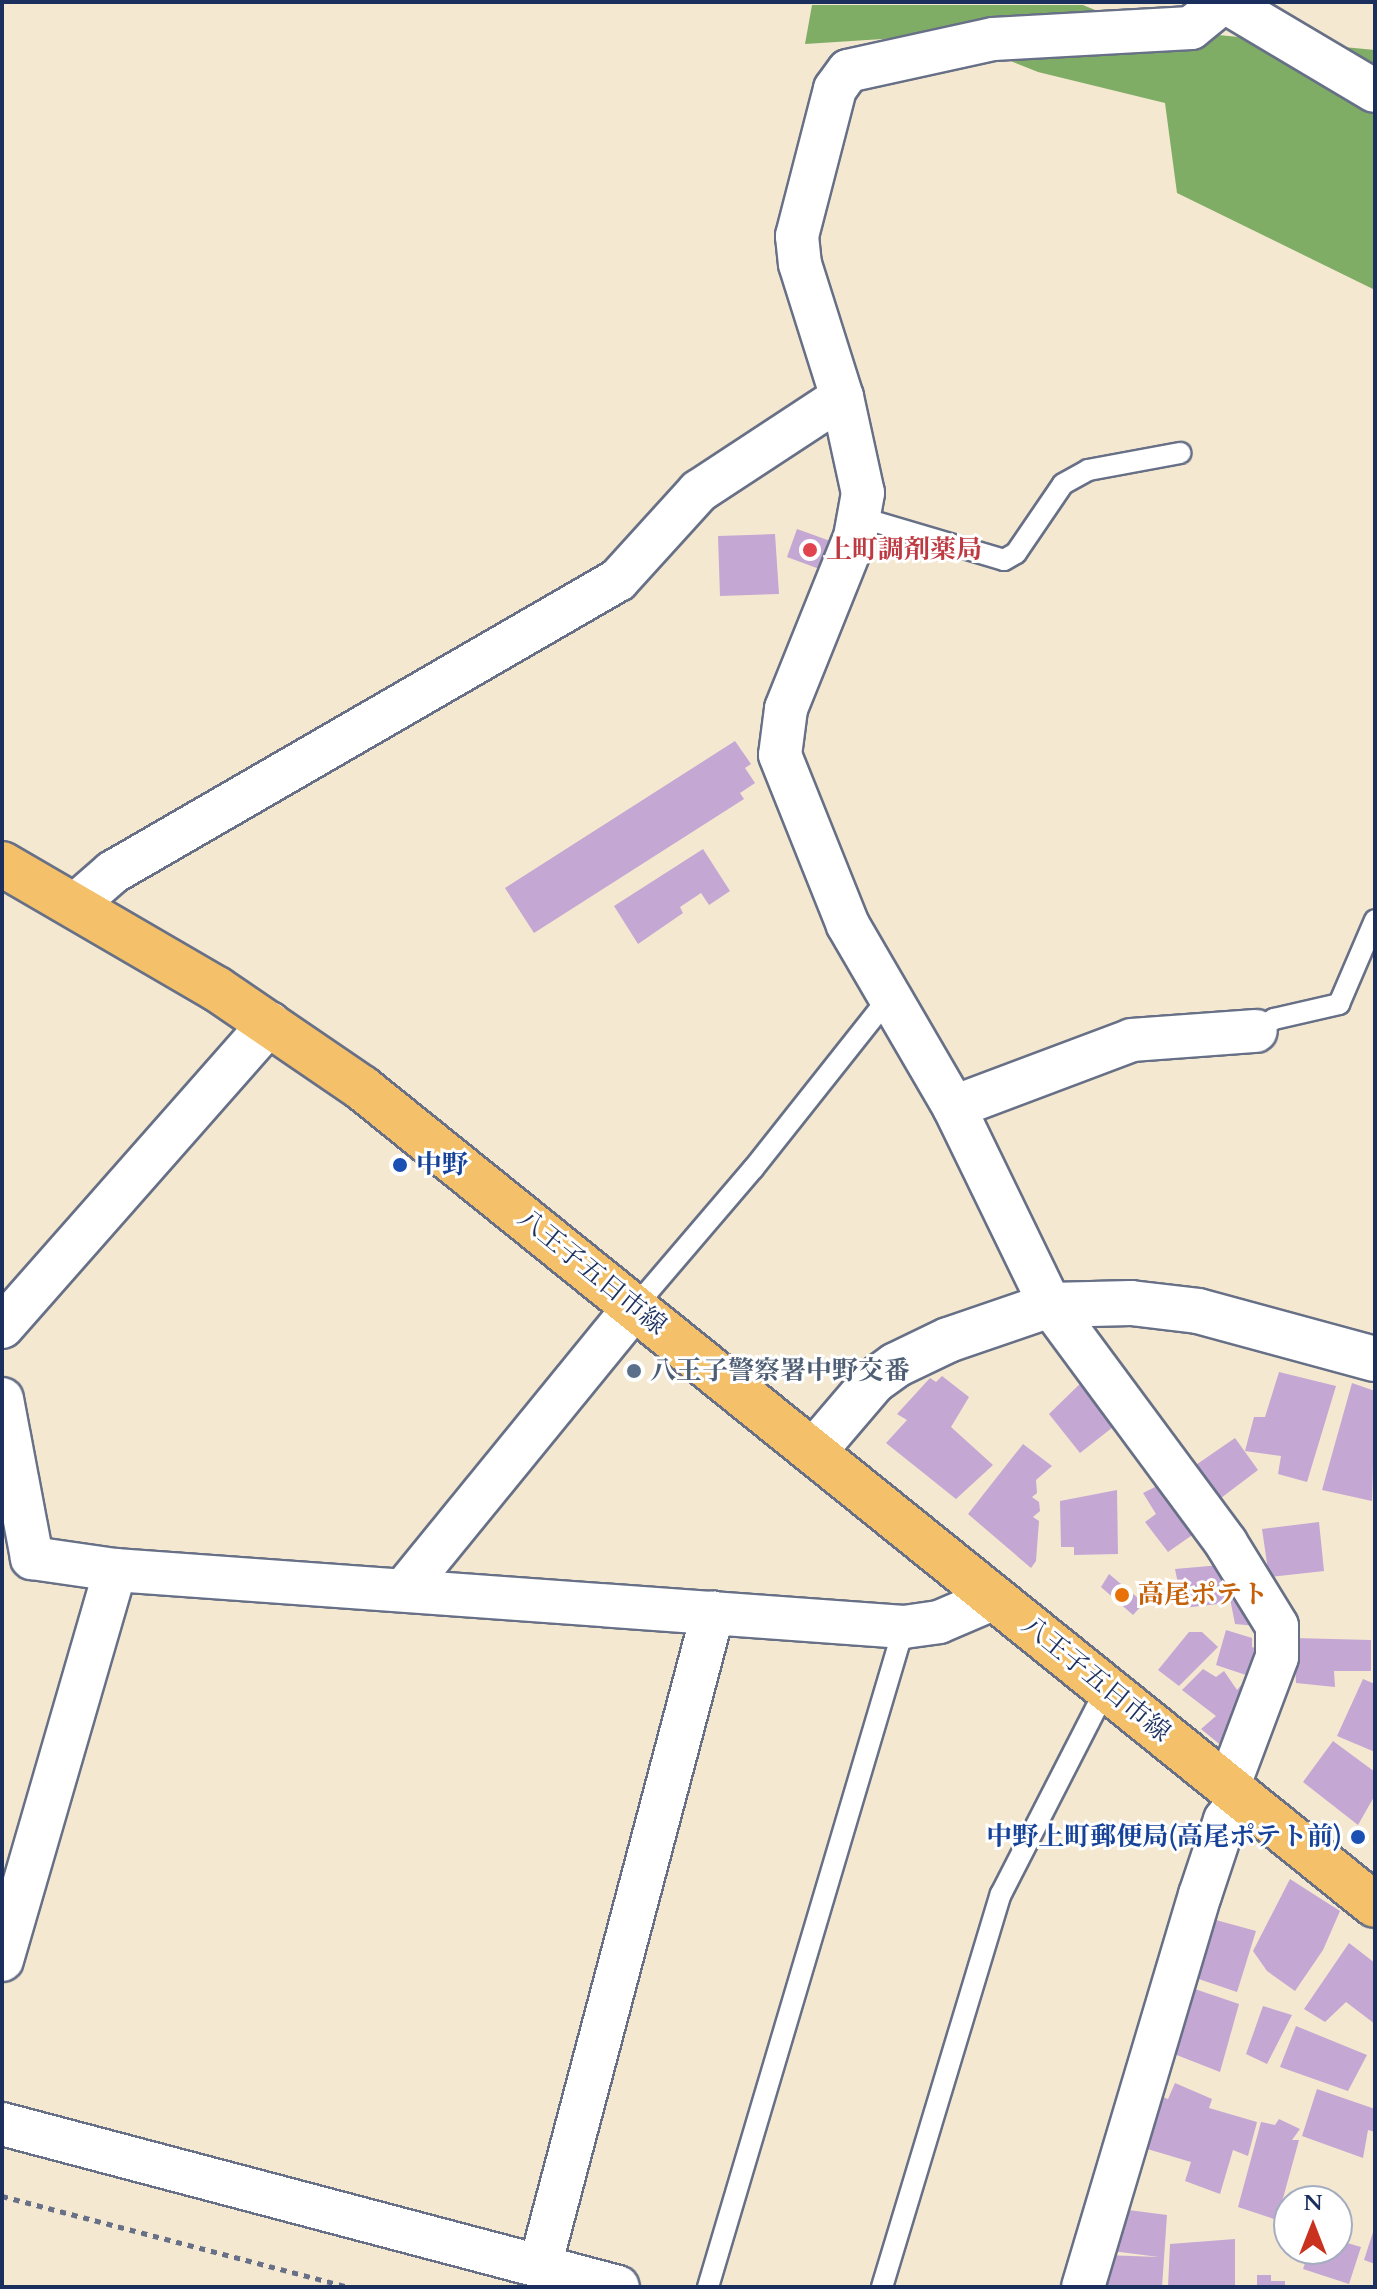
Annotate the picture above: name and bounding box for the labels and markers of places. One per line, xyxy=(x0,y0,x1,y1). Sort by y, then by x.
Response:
place label: 上町調剤薬局 xyxy=(826,534,982,566)
marker: 上町調剤薬局 xyxy=(801,541,819,559)
place label: 中野 xyxy=(416,1149,468,1181)
marker: 中野 xyxy=(391,1156,409,1174)
place label: 八王子警察署中野交番 xyxy=(650,1355,910,1387)
marker: 八王子警察署中野交番 xyxy=(625,1362,643,1380)
place label: 高尾ポテト xyxy=(1138,1579,1268,1611)
marker: 高尾ポテト xyxy=(1113,1586,1131,1604)
place label: 中野上町郵便局(高尾ポテト前) xyxy=(986,1821,1342,1853)
marker: 中野上町郵便局(高尾ポテト前) xyxy=(1349,1828,1367,1846)

